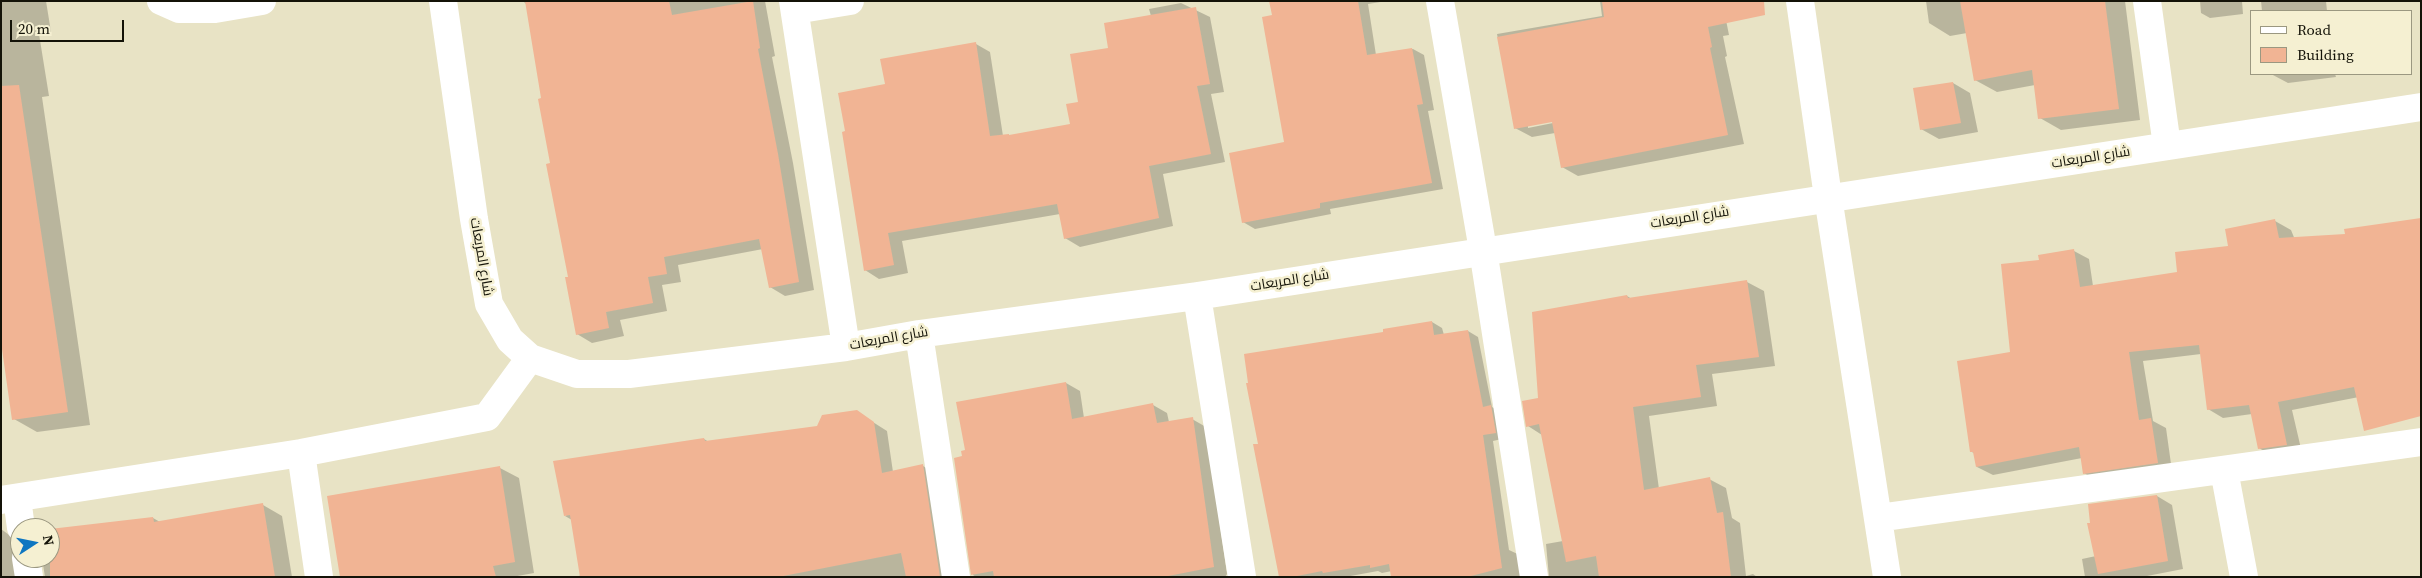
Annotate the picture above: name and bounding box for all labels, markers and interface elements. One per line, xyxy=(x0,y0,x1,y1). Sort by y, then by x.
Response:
scale bar xyxy=(12,10,126,42)
legend xyxy=(2250,10,2412,75)
text: 20 m xyxy=(18,18,50,39)
text: Road xyxy=(2297,19,2331,40)
text: Building xyxy=(2297,44,2354,65)
street label: شارع المربعات xyxy=(2050,143,2132,173)
street label: شارع المربعات xyxy=(1649,203,1731,233)
street label: شارع المربعات xyxy=(466,216,496,298)
street label: شارع المربعات xyxy=(1249,266,1331,296)
street label: شارع المربعات xyxy=(848,324,930,354)
north arrow xyxy=(10,518,60,568)
text: N xyxy=(38,533,60,547)

